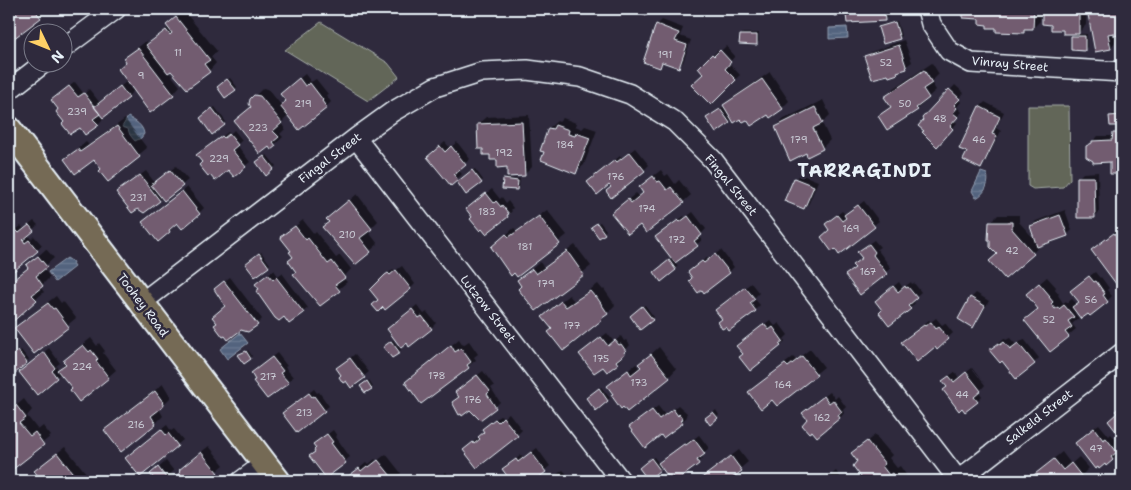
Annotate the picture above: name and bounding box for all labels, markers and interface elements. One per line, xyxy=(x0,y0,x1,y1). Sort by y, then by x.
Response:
north arrow xyxy=(22,22,72,72)
house number: 11 xyxy=(174,46,182,59)
text: N xyxy=(47,47,68,67)
house number: 191 xyxy=(658,48,672,61)
street label: Vinray Street xyxy=(971,53,1049,75)
house number: 52 xyxy=(880,56,892,69)
house number: 9 xyxy=(138,69,145,82)
house number: 219 xyxy=(294,97,312,110)
house number: 50 xyxy=(898,97,912,110)
house number: 239 xyxy=(67,105,87,118)
house number: 48 xyxy=(933,112,947,125)
house number: 223 xyxy=(248,121,268,134)
street label: Fingal Street xyxy=(295,129,365,187)
house number: 179 xyxy=(790,133,808,146)
house number: 46 xyxy=(972,133,986,146)
house number: 184 xyxy=(556,138,574,151)
house number: 192 xyxy=(495,146,513,159)
street label: Fingal Street xyxy=(701,151,761,219)
house number: 229 xyxy=(209,152,229,165)
district label: TARRAGINDI xyxy=(798,159,932,183)
house number: 176 xyxy=(607,170,625,183)
house number: 231 xyxy=(129,191,147,204)
house number: 174 xyxy=(638,202,656,215)
house number: 183 xyxy=(478,205,496,218)
house number: 169 xyxy=(842,222,860,235)
house number: 210 xyxy=(338,228,356,241)
house number: 172 xyxy=(669,233,685,246)
house number: 181 xyxy=(518,240,532,253)
house number: 42 xyxy=(1005,244,1019,257)
house number: 167 xyxy=(860,265,876,278)
street label: Toohey Road xyxy=(114,270,172,340)
street label: Lutzow Street xyxy=(456,272,520,346)
house number: 179 xyxy=(537,277,555,290)
house number: 56 xyxy=(1085,293,1097,306)
house number: 52 xyxy=(1043,313,1055,326)
house number: 177 xyxy=(563,319,581,332)
house number: 175 xyxy=(593,352,609,365)
house number: 224 xyxy=(72,360,92,373)
house number: 178 xyxy=(428,369,446,382)
house number: 217 xyxy=(259,370,277,383)
house number: 173 xyxy=(631,376,647,389)
house number: 164 xyxy=(774,378,792,391)
street label: Salkeld Street xyxy=(1002,386,1076,448)
house number: 44 xyxy=(955,388,969,401)
house number: 176 xyxy=(464,393,482,406)
house number: 213 xyxy=(295,406,313,419)
house number: 162 xyxy=(813,411,831,424)
house number: 216 xyxy=(127,418,145,431)
house number: 47 xyxy=(1089,442,1103,455)

